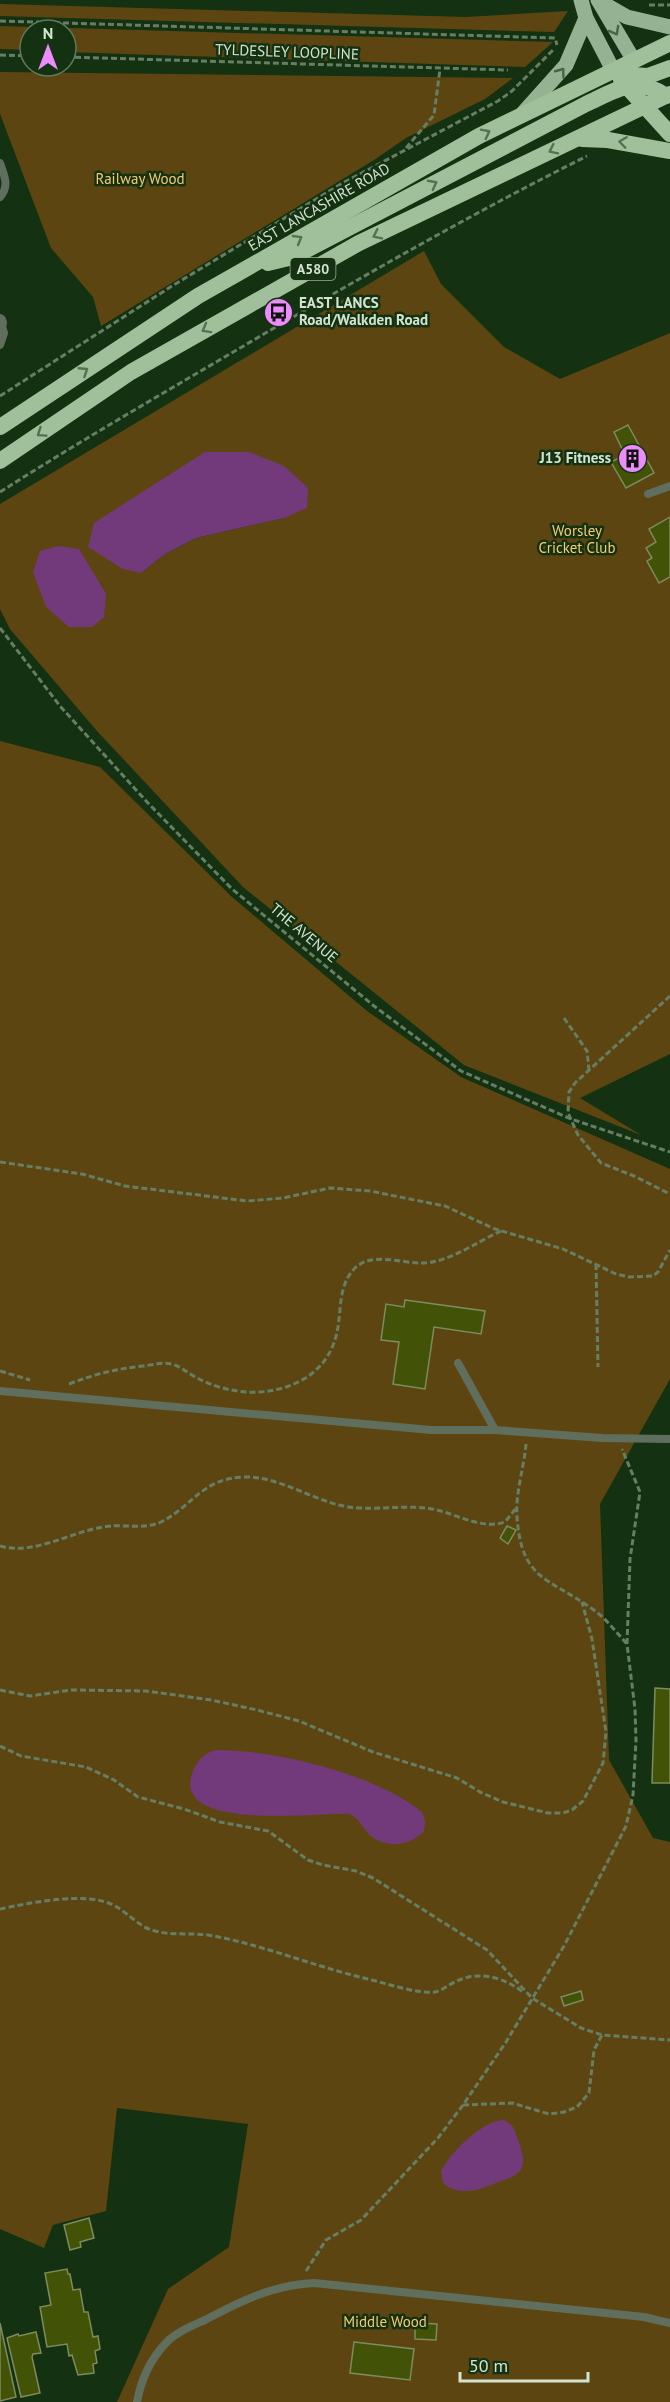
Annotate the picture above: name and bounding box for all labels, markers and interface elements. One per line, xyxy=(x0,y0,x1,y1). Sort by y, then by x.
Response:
north arrow xyxy=(18,18,78,78)
text: N xyxy=(43,23,53,43)
one-way arrow xyxy=(608,25,619,35)
street label: TYLDESLEY LOOPLINE xyxy=(215,39,359,64)
one-way arrow xyxy=(553,68,564,79)
one-way arrow xyxy=(479,129,490,140)
one-way arrow xyxy=(619,136,628,148)
one-way arrow xyxy=(548,143,559,155)
street label: EAST LANCASHIRE ROAD xyxy=(245,158,393,255)
park label: Railway Wood xyxy=(95,169,185,188)
one-way arrow xyxy=(427,180,437,191)
one-way arrow xyxy=(372,227,383,239)
one-way arrow xyxy=(292,235,302,247)
road number: A580 xyxy=(290,258,336,280)
place label: EAST LANCS Road/Walkden Road xyxy=(299,293,428,329)
bus stop icon: EAST LANCS Road/Walkden Road xyxy=(262,296,294,328)
one-way arrow xyxy=(202,322,212,333)
one-way arrow xyxy=(78,367,88,379)
one-way arrow xyxy=(37,426,48,437)
building icon: J13 Fitness xyxy=(616,442,648,474)
place label: J13 Fitness xyxy=(539,448,611,467)
park label: Worsley Cricket Club xyxy=(538,521,616,557)
street label: THE AVENUE xyxy=(267,899,342,966)
park label: Middle Wood xyxy=(343,2312,427,2331)
scale bar xyxy=(460,2345,588,2383)
text: 50 m xyxy=(469,2354,508,2377)

